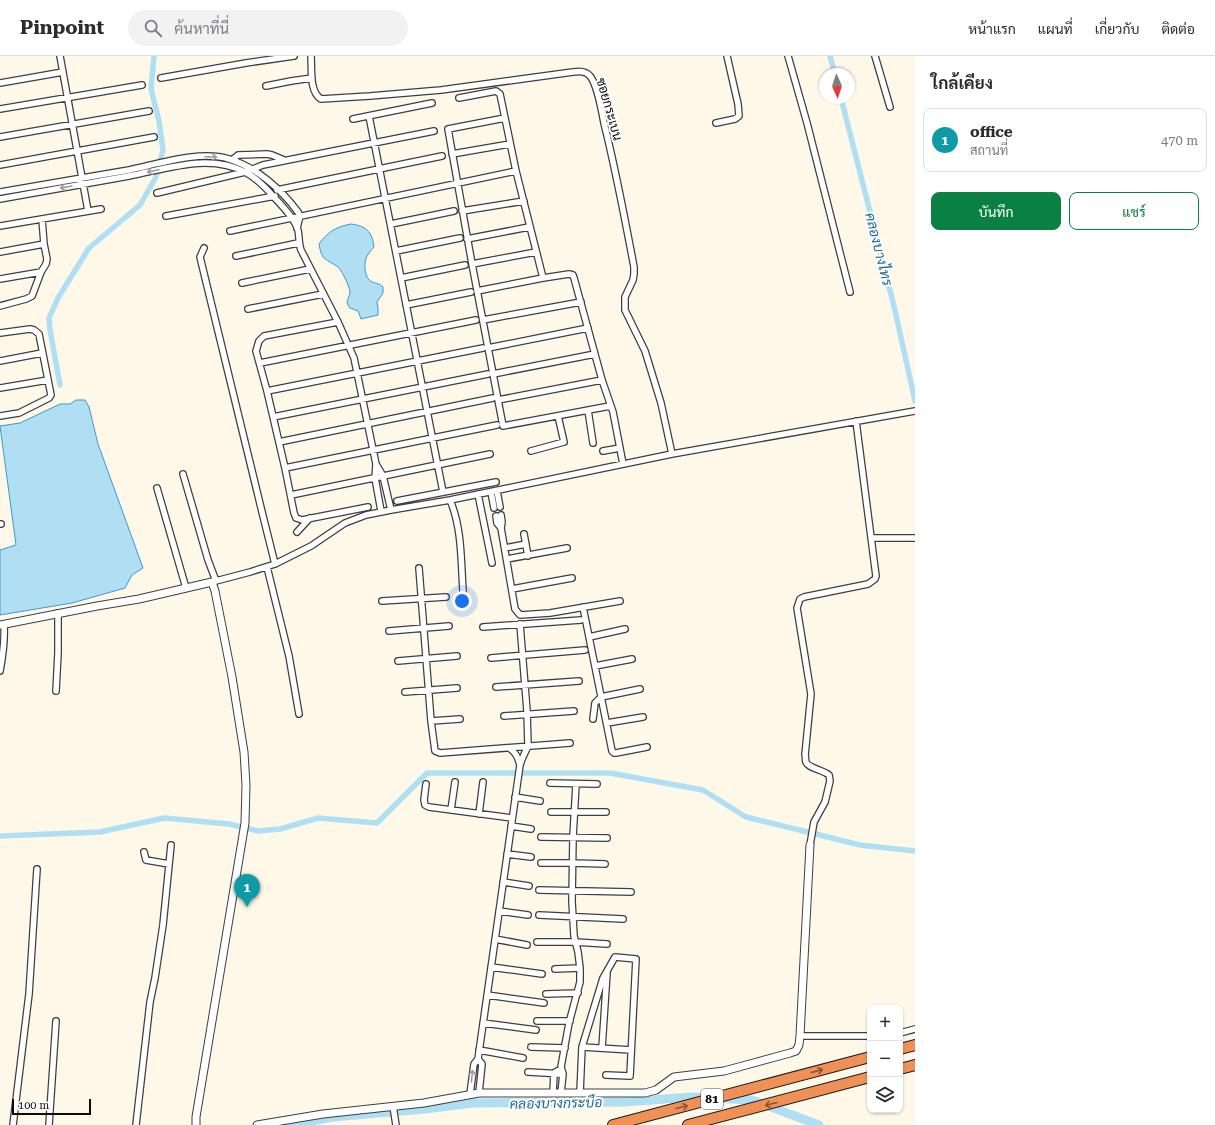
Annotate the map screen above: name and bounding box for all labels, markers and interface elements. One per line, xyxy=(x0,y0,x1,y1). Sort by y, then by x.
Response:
search box xyxy=(128,10,408,46)
text: Pinpoint xyxy=(20,16,104,39)
icon: search xyxy=(142,17,164,39)
text: ค้นหาที่นี่ xyxy=(174,20,229,38)
text: หน้าแรก xyxy=(968,21,1016,37)
text: แผนที่ xyxy=(1038,21,1073,37)
text: เกี่ยวกับ xyxy=(1095,21,1139,37)
text: ติดต่อ xyxy=(1161,21,1195,37)
north arrow xyxy=(819,68,855,104)
text: ใกล้เคียง xyxy=(931,73,993,93)
street label: ซอยกระเบน xyxy=(593,76,626,142)
text: office xyxy=(970,123,1013,141)
text: 1 xyxy=(941,133,949,148)
text: 470 m xyxy=(1161,133,1198,148)
text: สถานที่ xyxy=(970,143,1008,158)
one-way arrow xyxy=(204,153,217,160)
one-way arrow xyxy=(147,168,160,176)
one-way arrow xyxy=(60,183,73,191)
button: บันทึก xyxy=(931,192,1061,230)
button: แชร์ xyxy=(1069,192,1199,230)
water label: คลองบางไทร xyxy=(862,211,896,288)
your location xyxy=(452,591,472,611)
pin: 1 xyxy=(234,874,260,907)
map controls xyxy=(867,1005,903,1113)
button: + xyxy=(867,1005,903,1041)
button: − xyxy=(867,1041,903,1077)
one-way arrow xyxy=(811,1067,824,1074)
one-way arrow xyxy=(468,1070,476,1083)
button: layers xyxy=(867,1077,903,1113)
road number: 81 xyxy=(701,1089,723,1109)
water label: คลองบางกระบือ xyxy=(509,1093,603,1112)
scale bar xyxy=(12,1097,91,1116)
text: 100 m xyxy=(18,1099,49,1112)
one-way arrow xyxy=(764,1100,777,1108)
one-way arrow xyxy=(675,1103,688,1111)

